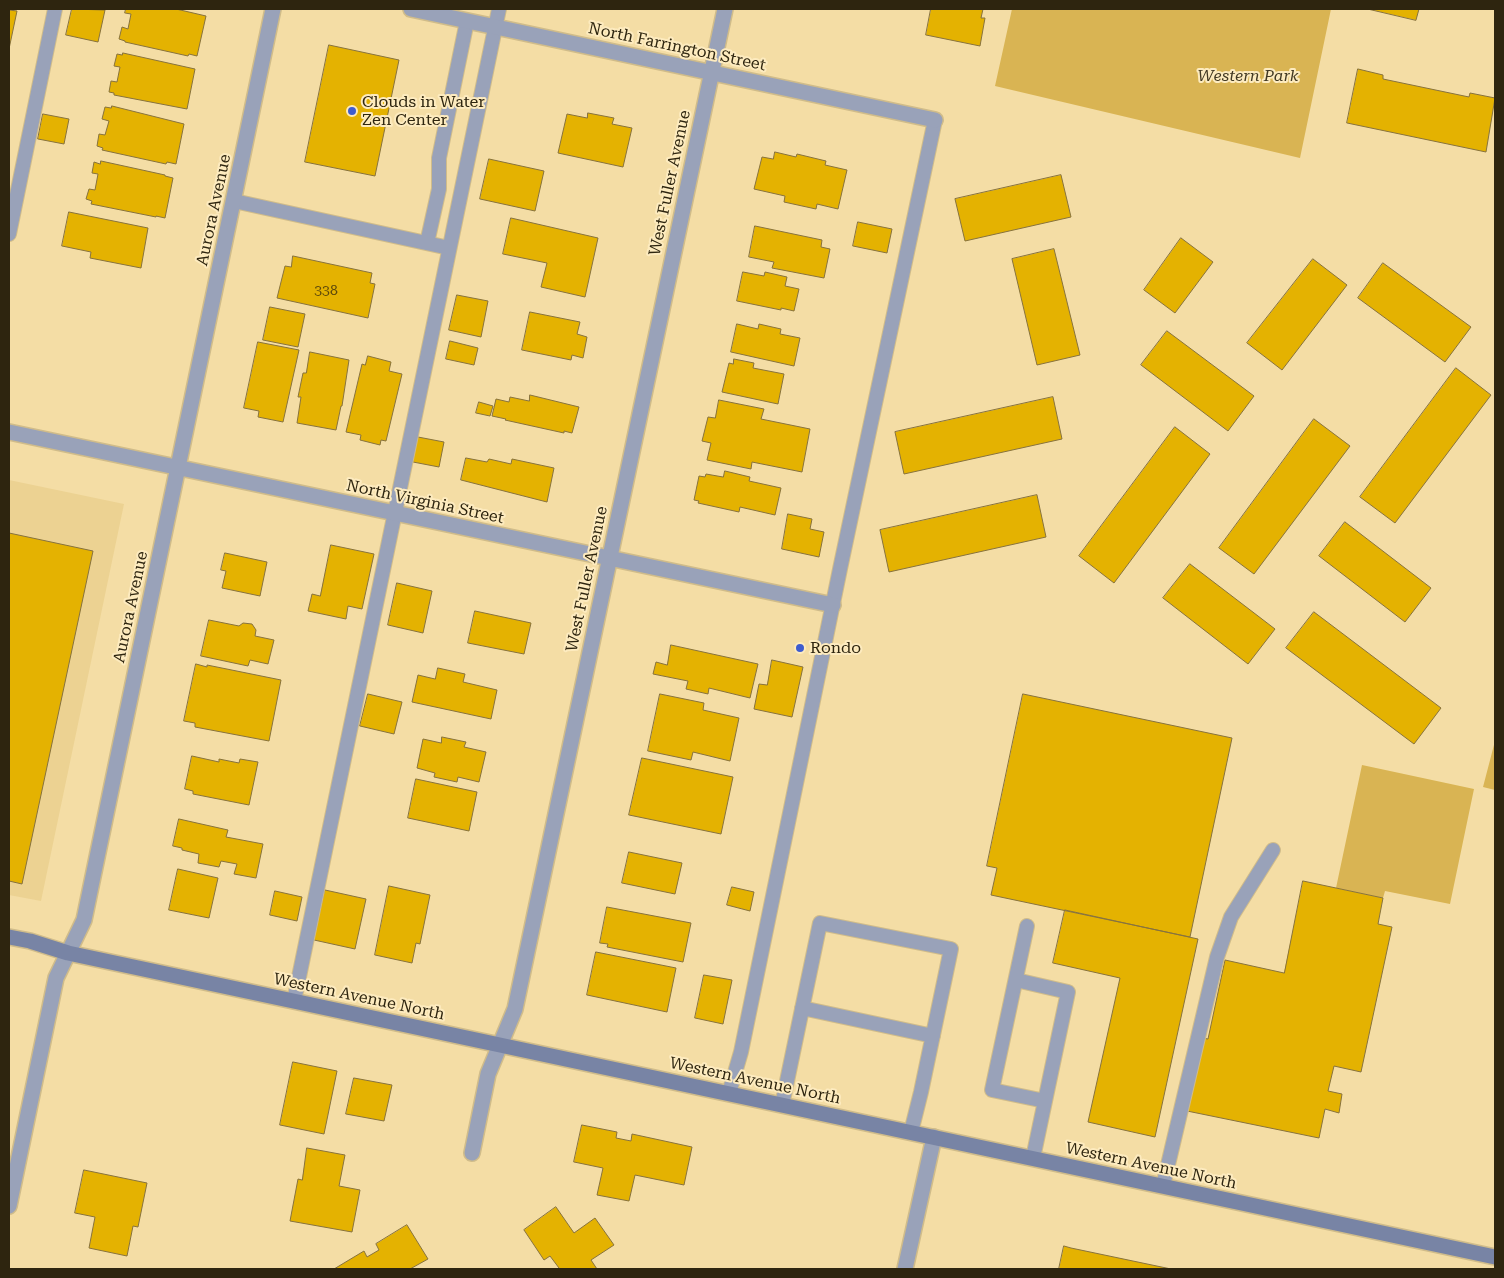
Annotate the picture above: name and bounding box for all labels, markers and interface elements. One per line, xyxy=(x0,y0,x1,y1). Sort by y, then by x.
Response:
street label: North Farrington Street xyxy=(587,19,767,75)
park label: Western Park xyxy=(1198,66,1298,86)
place label: Clouds in Water Zen Center xyxy=(362,92,485,130)
marker: Clouds in Water Zen Center xyxy=(346,105,358,117)
street label: West Fuller Avenue xyxy=(645,109,695,257)
street label: Aurora Avenue xyxy=(193,152,235,268)
house number: 338 xyxy=(314,283,338,299)
street label: North Virginia Street xyxy=(345,476,505,528)
street label: West Fuller Avenue xyxy=(562,505,612,653)
street label: Aurora Avenue xyxy=(110,549,152,665)
place label: Rondo xyxy=(810,638,861,658)
marker: Rondo xyxy=(794,642,806,654)
street label: Western Avenue North xyxy=(272,969,446,1025)
street label: Western Avenue North xyxy=(668,1053,842,1109)
street label: Western Avenue North xyxy=(1064,1138,1238,1194)

